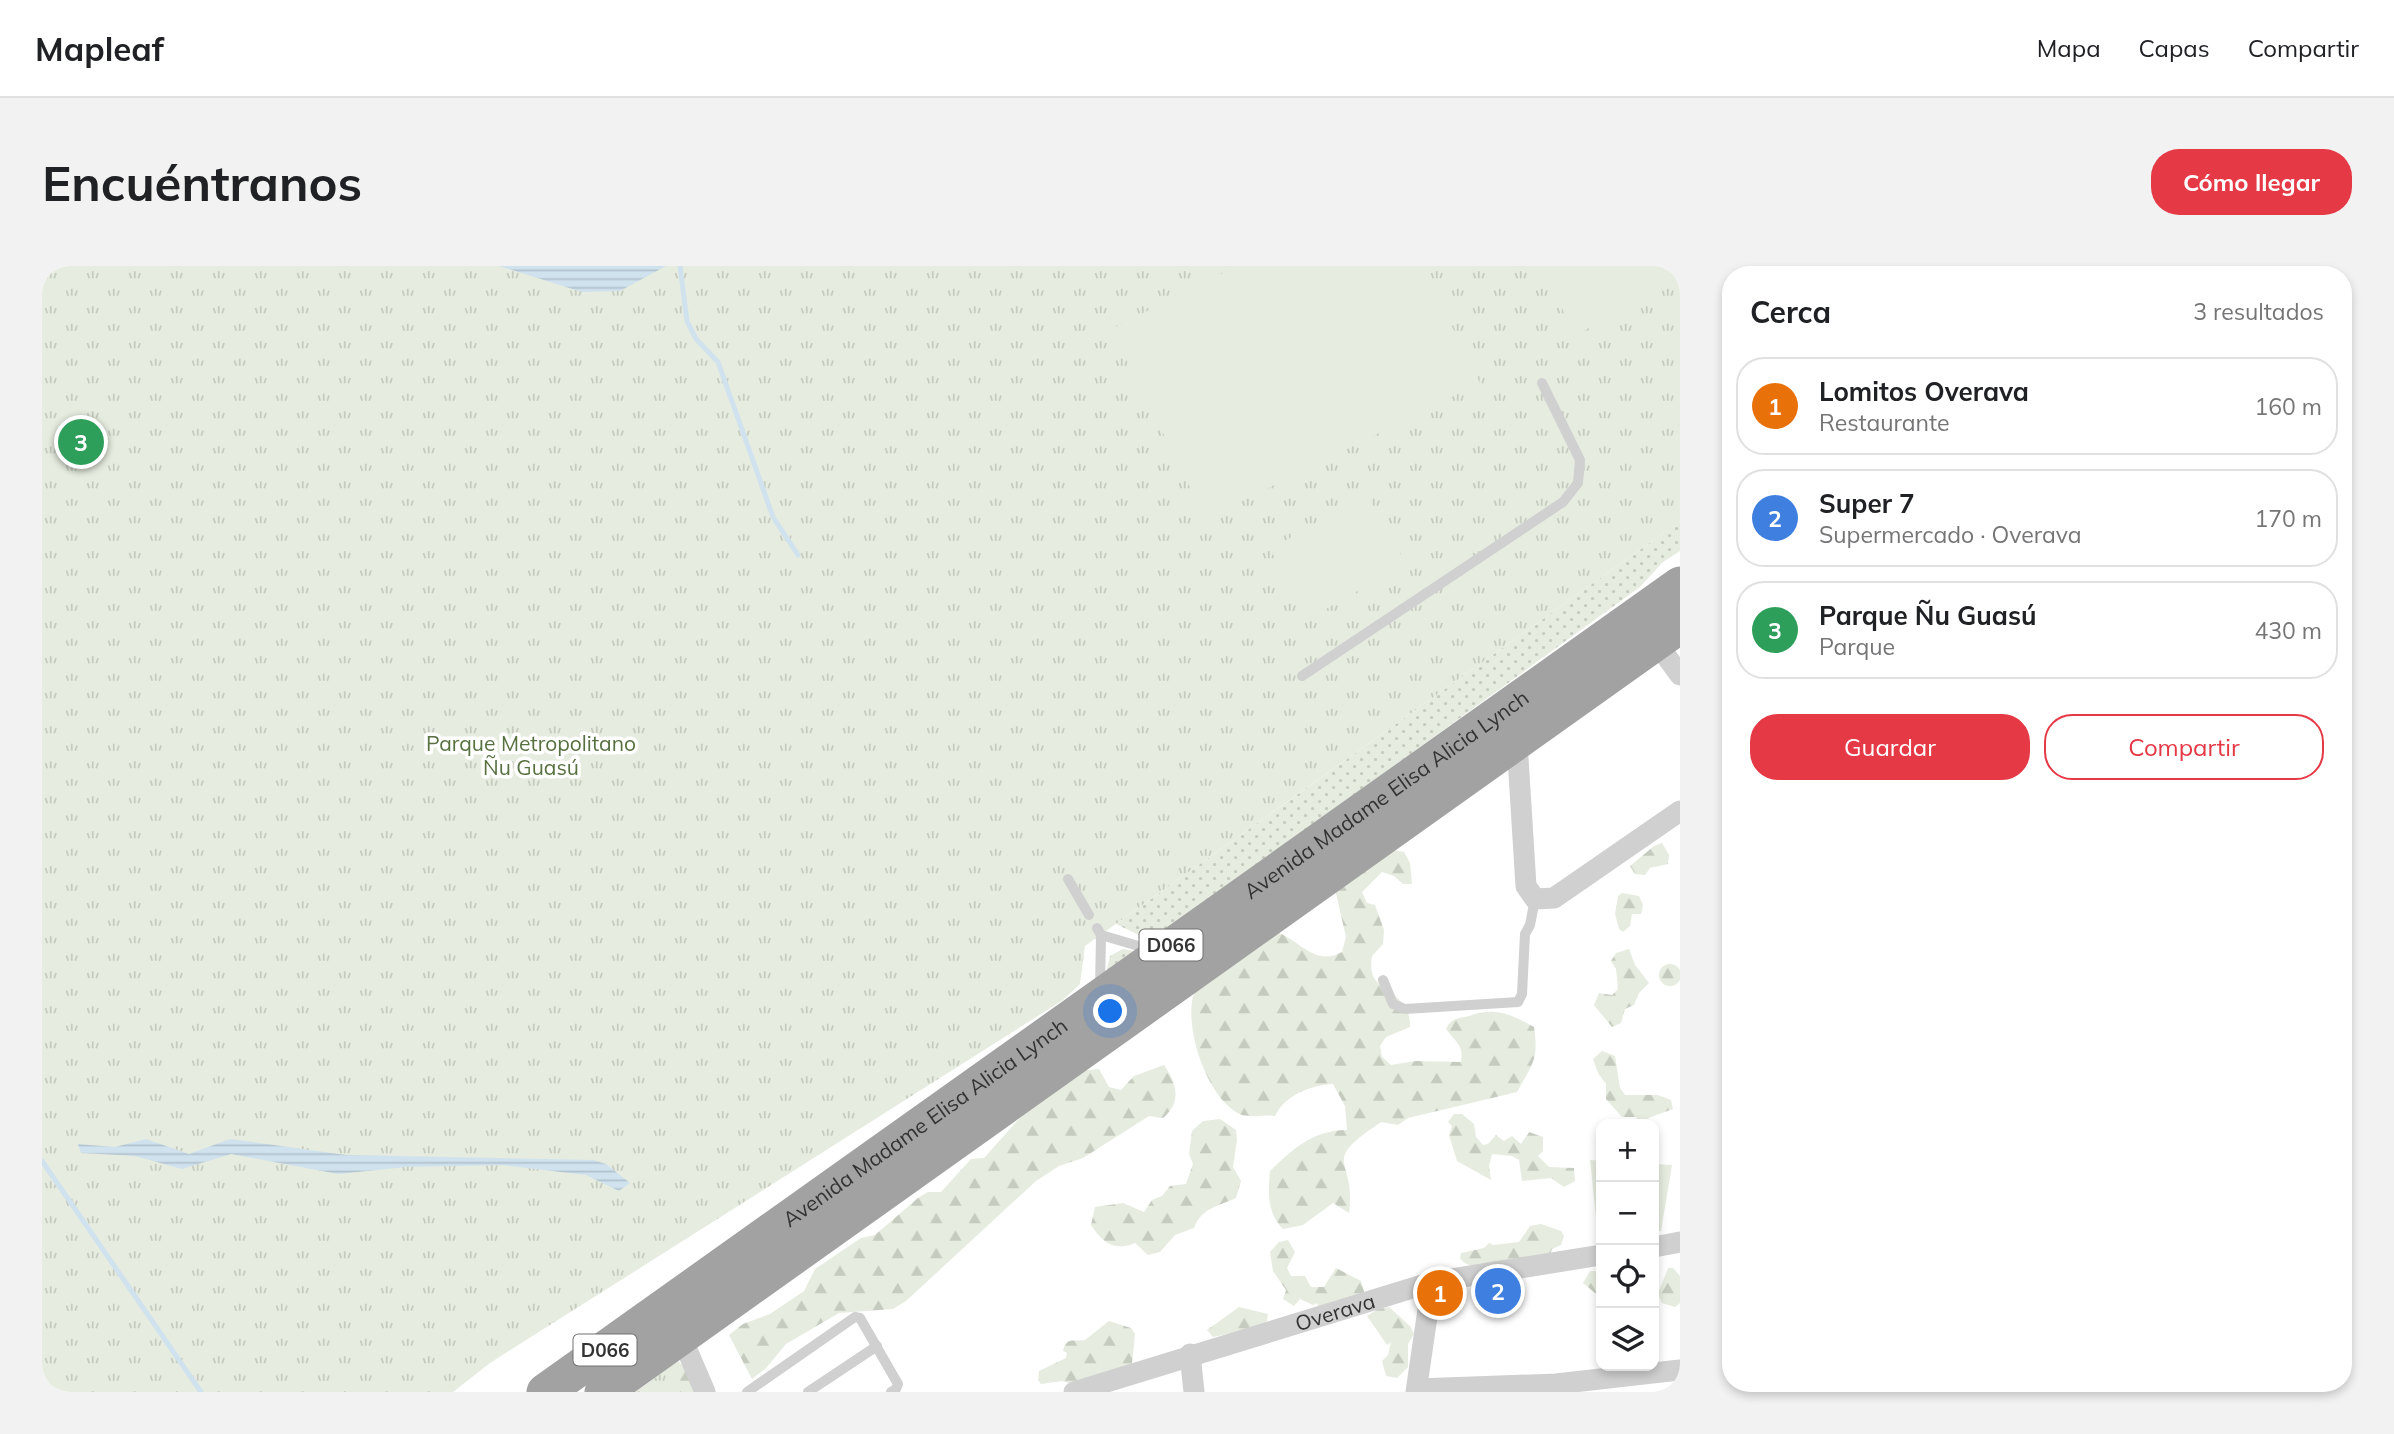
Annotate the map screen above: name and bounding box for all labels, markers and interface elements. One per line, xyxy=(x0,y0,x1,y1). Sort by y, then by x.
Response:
text: Mapleaf xyxy=(35,28,164,69)
text: Mapa xyxy=(2037,33,2101,63)
text: Capas xyxy=(2139,33,2210,63)
text: Compartir xyxy=(2248,33,2359,63)
button: Cómo llegar xyxy=(2151,149,2352,215)
text: Encuéntranos xyxy=(42,152,362,213)
text: Cerca xyxy=(1750,293,1831,331)
text: 3 resultados xyxy=(2193,297,2324,326)
text: Lomitos Overava xyxy=(1819,375,2029,408)
text: 1 xyxy=(1768,392,1782,421)
text: 160 m xyxy=(2254,392,2322,421)
text: Restaurante xyxy=(1819,408,1950,437)
pin: 3 xyxy=(58,416,104,468)
text: Super 7 xyxy=(1819,487,1915,520)
text: 2 xyxy=(1768,504,1782,533)
text: 170 m xyxy=(2254,504,2322,533)
text: Supermercado · Overava xyxy=(1819,520,2082,549)
text: Parque Ñu Guasú xyxy=(1819,599,2036,632)
text: 3 xyxy=(1768,616,1782,645)
text: 430 m xyxy=(2254,616,2322,645)
text: Parque xyxy=(1819,632,1895,661)
street label: Avenida Madame Elisa Alicia Lynch xyxy=(1239,684,1533,904)
button: Guardar xyxy=(1750,714,2030,780)
button: Compartir xyxy=(2044,714,2324,780)
park label: Parque Metropolitano Ñu Guasú xyxy=(426,730,636,780)
road number: D066 xyxy=(1140,930,1202,960)
your location xyxy=(1093,994,1127,1028)
street label: Avenida Madame Elisa Alicia Lynch xyxy=(777,1012,1072,1232)
map controls xyxy=(1596,1119,1659,1371)
button: + xyxy=(1596,1119,1659,1182)
button: − xyxy=(1596,1182,1659,1245)
button: locate xyxy=(1596,1245,1659,1308)
pin: 2 xyxy=(1475,1265,1521,1317)
pin: 1 xyxy=(1417,1267,1463,1319)
street label: Overava xyxy=(1292,1287,1378,1336)
button: layers xyxy=(1596,1308,1659,1371)
road number: D066 xyxy=(574,1334,636,1366)

